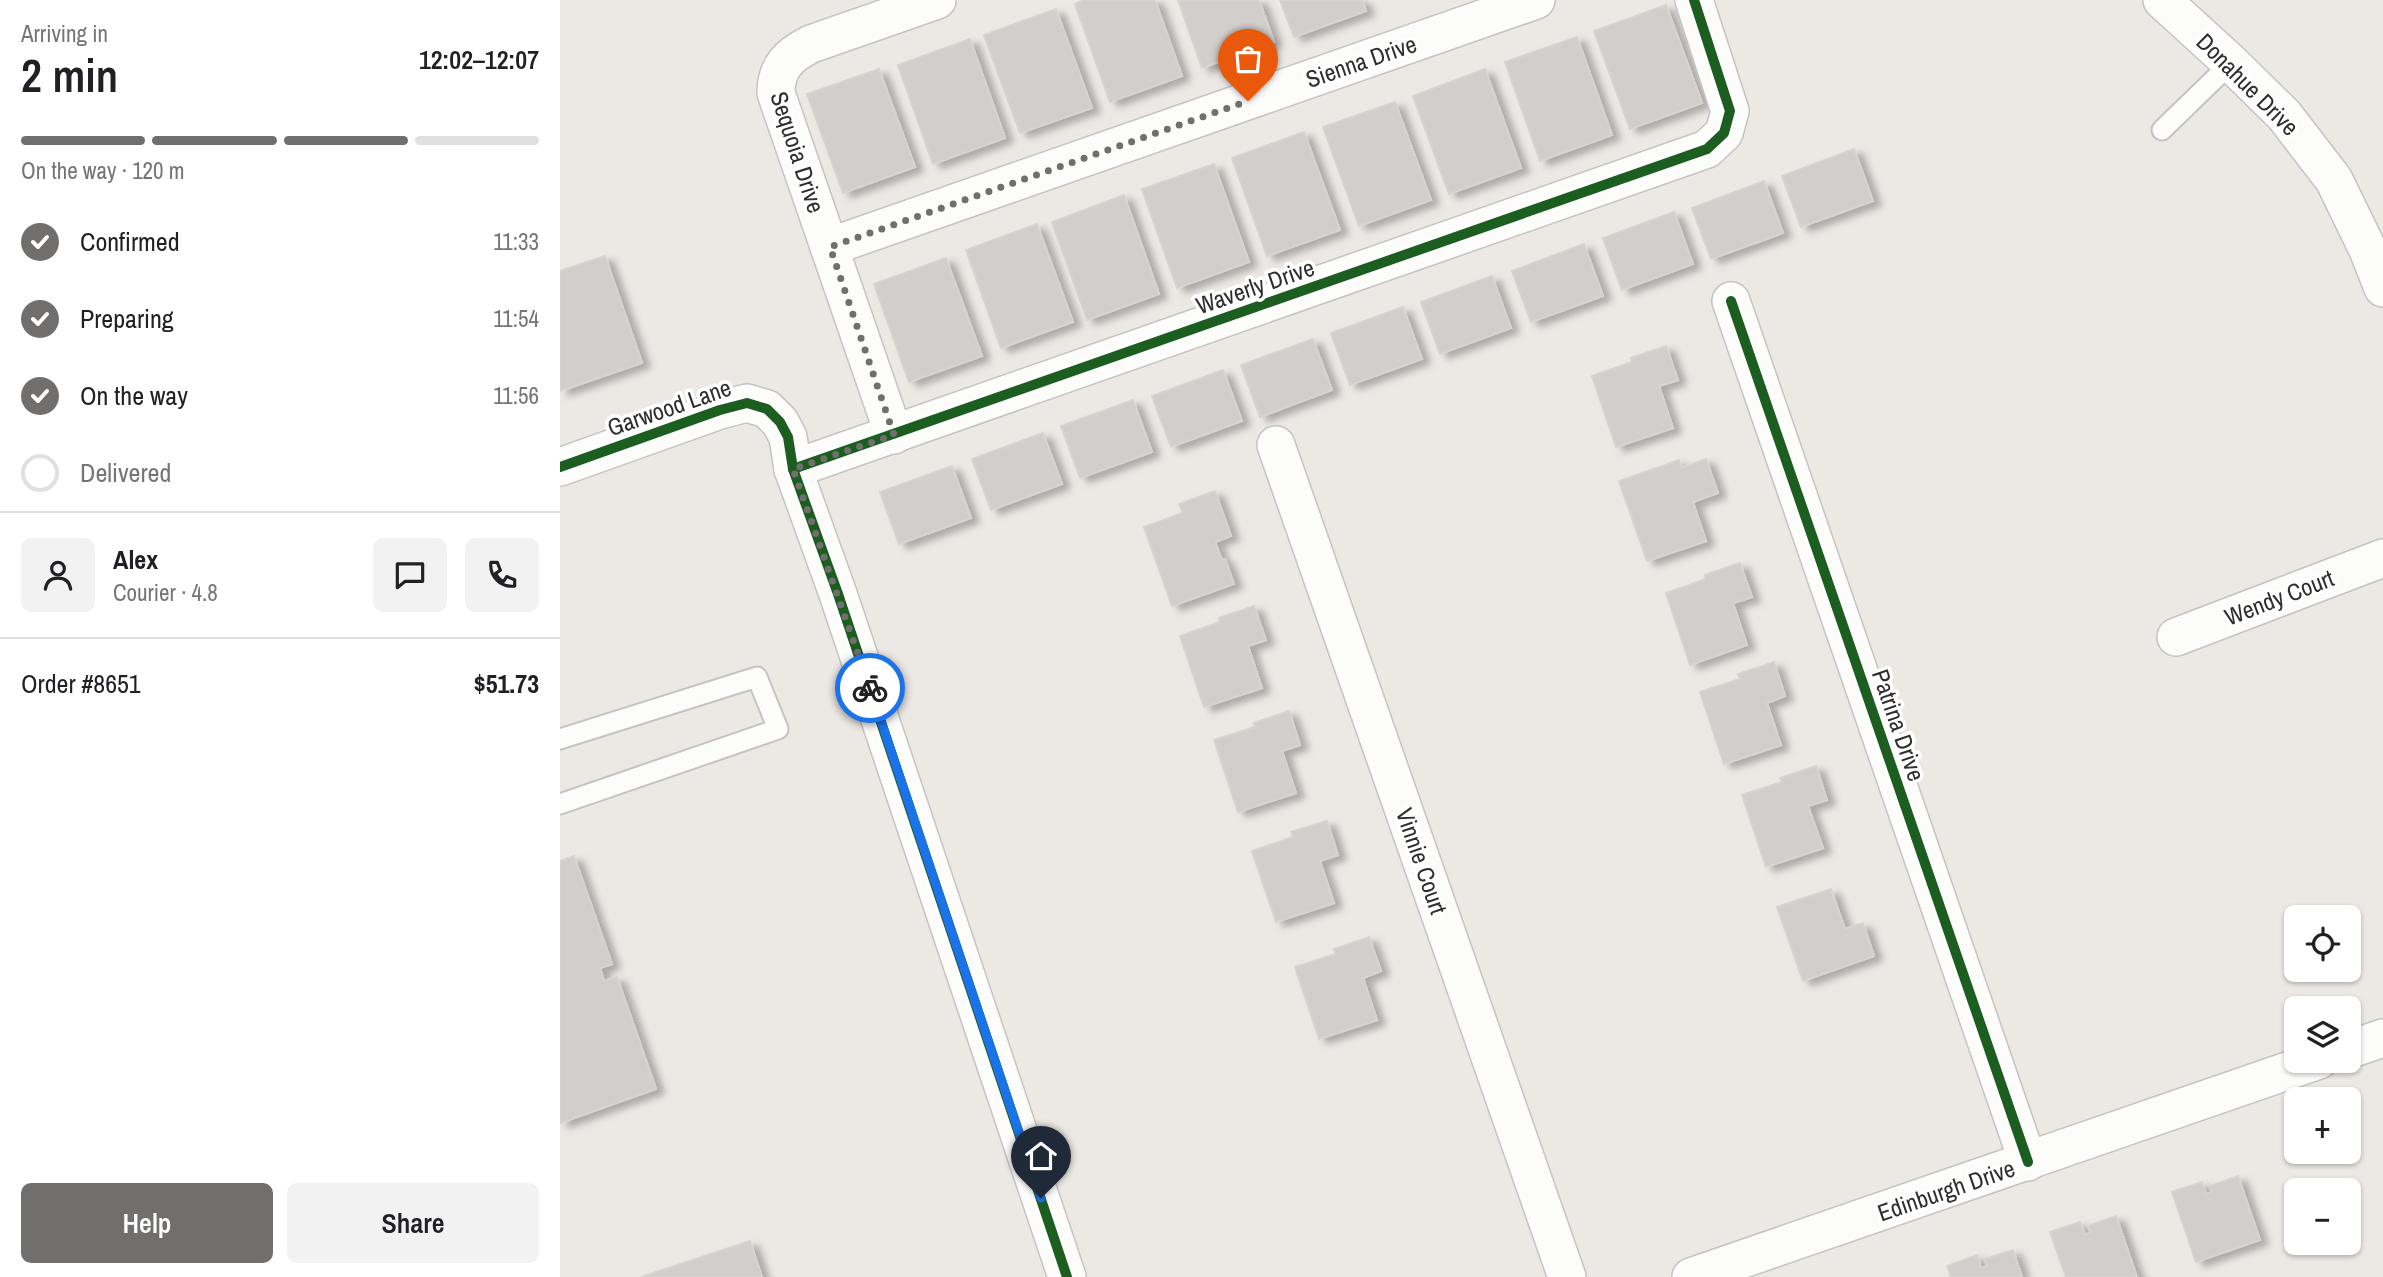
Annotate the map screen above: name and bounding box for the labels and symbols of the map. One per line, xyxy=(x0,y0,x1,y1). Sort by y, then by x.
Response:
street label: Donahue Drive xyxy=(2190,26,2306,142)
street label: Sienna Drive xyxy=(1301,27,1421,95)
pin xyxy=(1218,29,1278,101)
street label: Sequoia Drive xyxy=(763,87,833,217)
street label: Waverly Drive xyxy=(1192,251,1318,321)
street label: Garwood Lane xyxy=(603,371,735,443)
street label: Wendy Court xyxy=(2220,561,2339,632)
courier xyxy=(835,653,905,723)
street label: Patrina Drive xyxy=(1865,665,1933,785)
street label: Vinnie Court xyxy=(1389,804,1455,919)
pin xyxy=(1011,1126,1071,1198)
street label: Edinburgh Drive xyxy=(1873,1152,2019,1228)

